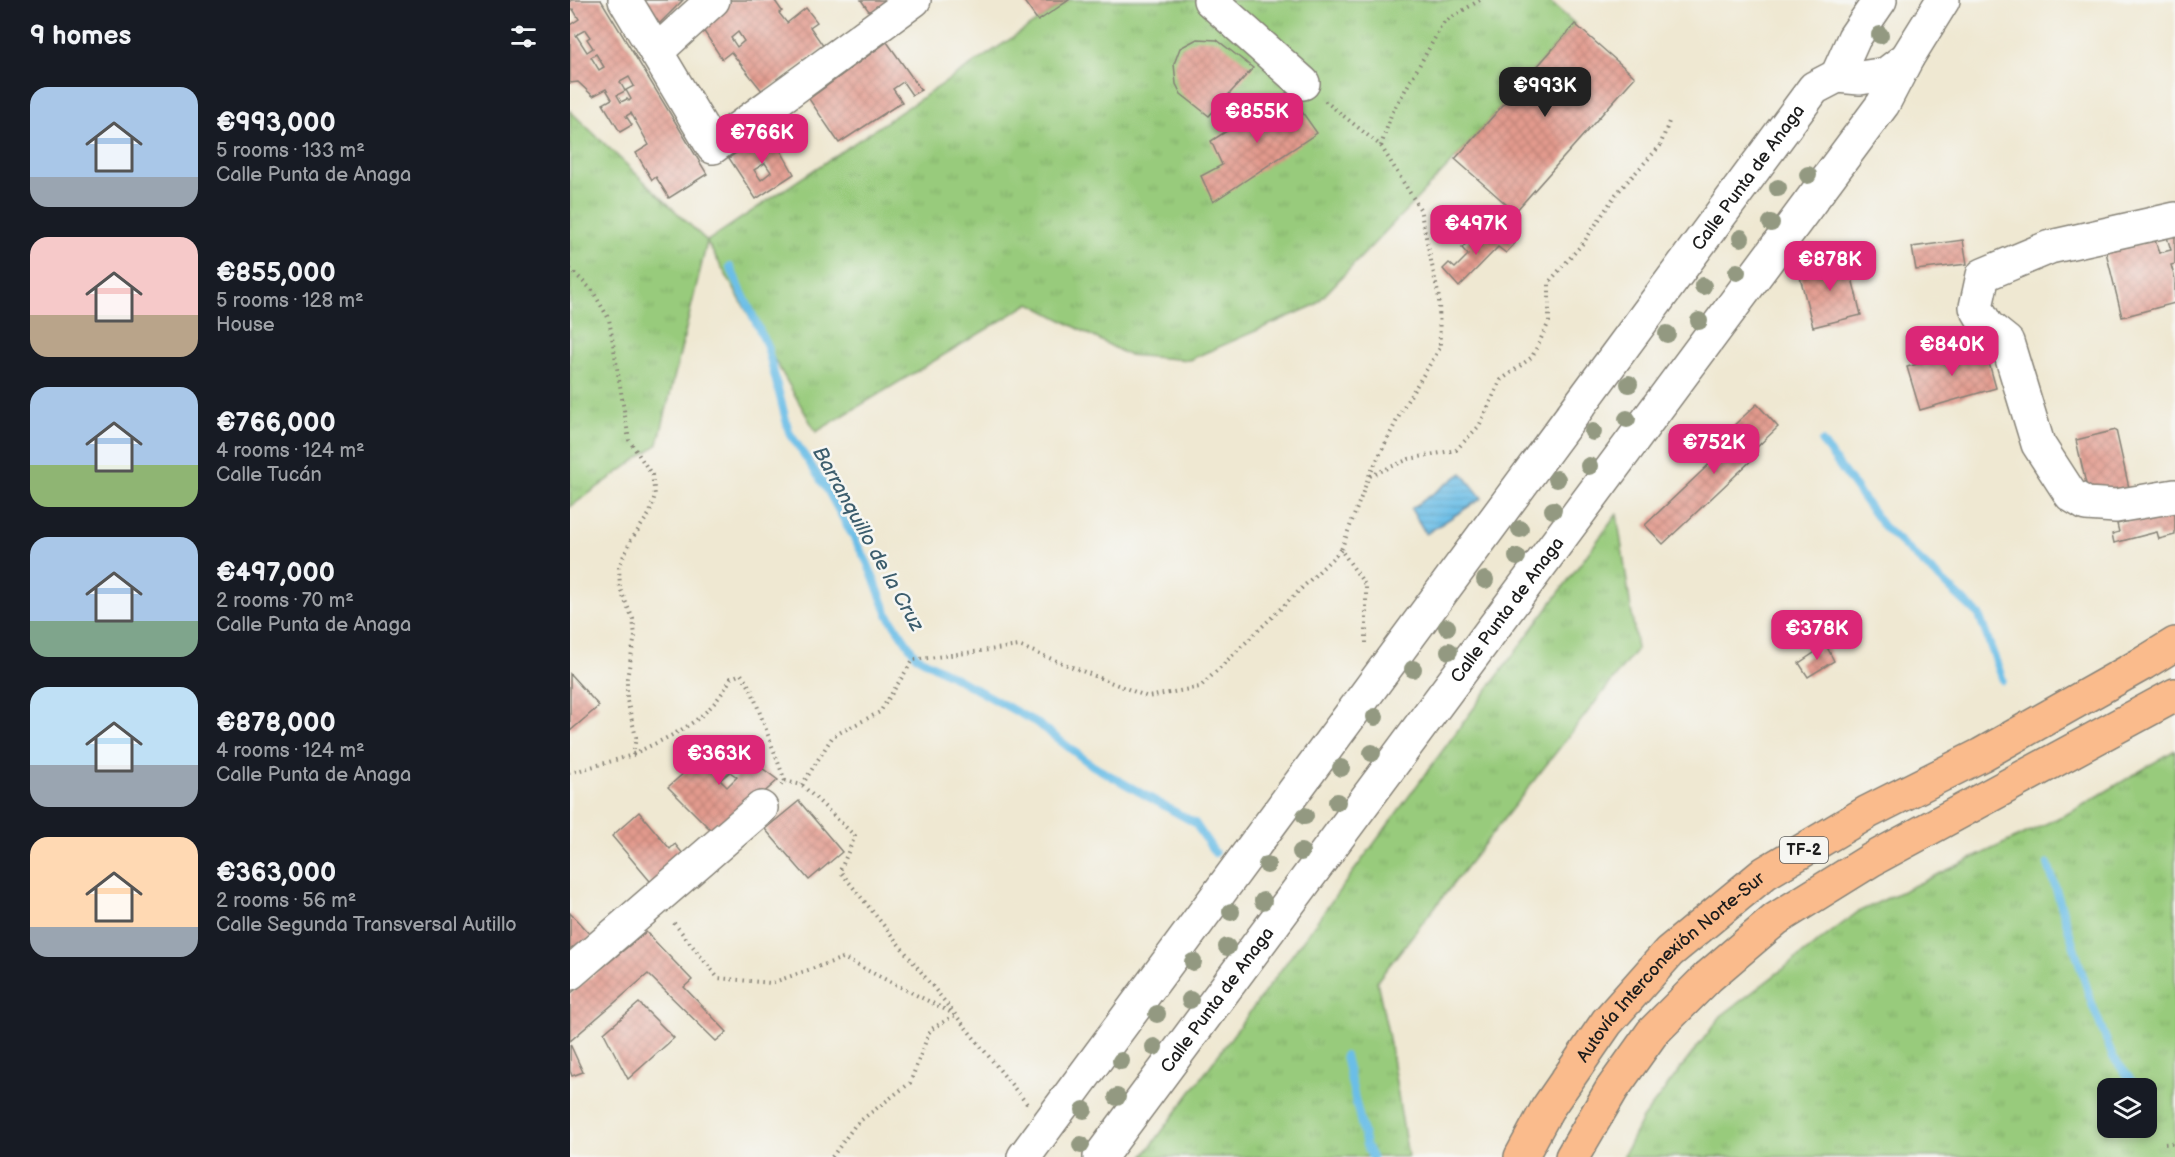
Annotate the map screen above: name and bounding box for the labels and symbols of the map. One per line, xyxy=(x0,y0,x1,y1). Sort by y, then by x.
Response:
pin: €993K xyxy=(1503,67,1587,118)
pin: €855K xyxy=(1215,93,1299,144)
street label: Calle Punta de Anaga xyxy=(1687,100,1809,254)
pin: €766K xyxy=(720,114,804,165)
pin: €497K xyxy=(1434,205,1518,256)
pin: €878K xyxy=(1788,241,1872,292)
pin: €840K xyxy=(1910,326,1994,377)
pin: €752K xyxy=(1672,424,1756,475)
water label: Barranquillo de la Cruz xyxy=(807,443,929,636)
street label: Calle Punta de Anaga xyxy=(1446,533,1568,687)
pin: €378K xyxy=(1775,610,1859,661)
pin: €363K xyxy=(677,735,761,786)
road number: TF-2 xyxy=(1780,837,1828,863)
street label: Autovía Interconexión Norte-Sur xyxy=(1572,867,1769,1066)
street label: Calle Punta de Anaga xyxy=(1156,923,1278,1077)

